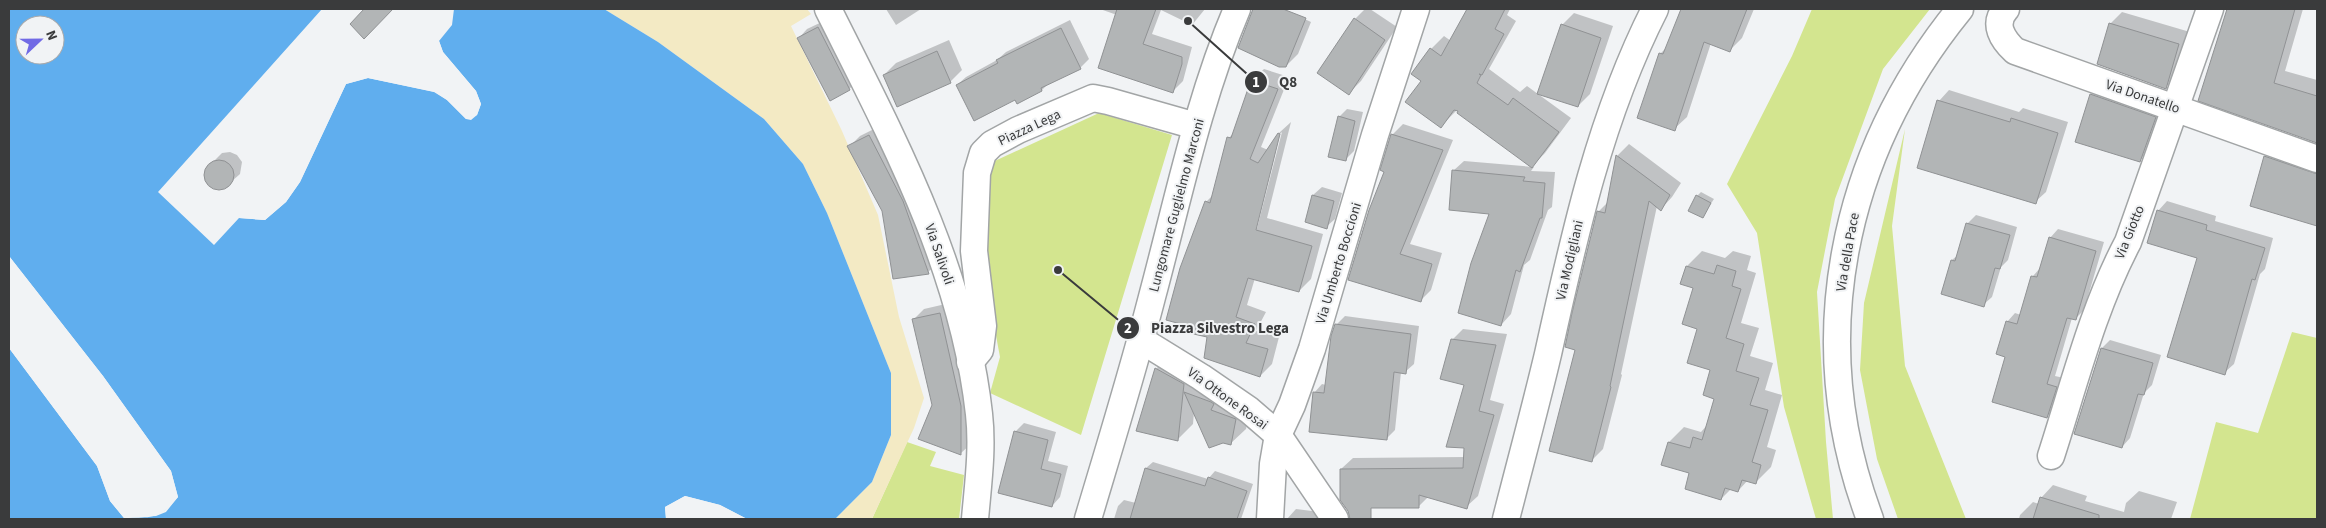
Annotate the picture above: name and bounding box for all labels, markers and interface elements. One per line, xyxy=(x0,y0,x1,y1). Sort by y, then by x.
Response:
north arrow xyxy=(15,15,65,65)
text: N xyxy=(40,27,62,44)
callout: Q8 xyxy=(1244,67,1307,97)
text: 1 xyxy=(1252,72,1260,93)
text: Q8 xyxy=(1279,72,1297,93)
street label: Via Donatello xyxy=(2103,75,2183,119)
street label: Piazza Lega xyxy=(995,105,1064,151)
street label: Lungomare Guglielmo Marconi xyxy=(1144,116,1210,294)
street label: Via Umberto Boccioni xyxy=(1311,200,1367,326)
street label: Via Giotto xyxy=(2110,202,2150,262)
street label: Via della Pace xyxy=(1831,211,1865,293)
street label: Via Modigliani xyxy=(1551,218,1589,302)
street label: Via Salivoli xyxy=(919,221,959,287)
callout: Piazza Silvestro Lega xyxy=(1116,313,1298,343)
text: 2 xyxy=(1124,318,1132,339)
text: Piazza Silvestro Lega xyxy=(1151,318,1289,339)
street label: Via Ottone Rosai xyxy=(1183,363,1272,435)

